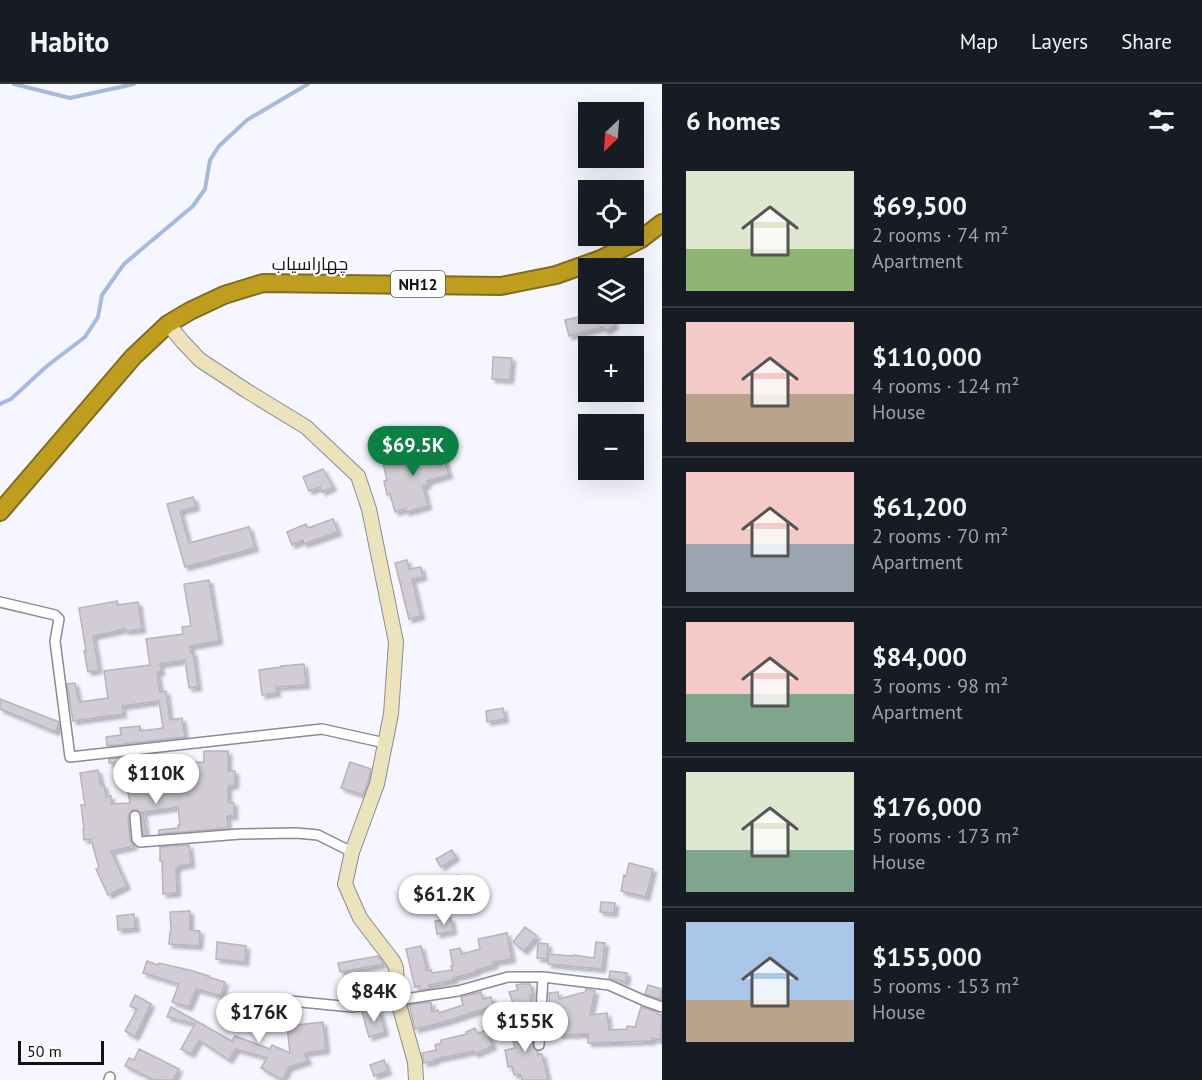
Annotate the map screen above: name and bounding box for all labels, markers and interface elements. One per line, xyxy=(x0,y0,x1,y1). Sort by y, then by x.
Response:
text: Habito xyxy=(30,23,109,60)
text: Map xyxy=(960,28,998,55)
text: Layers xyxy=(1031,28,1088,55)
text: Share xyxy=(1121,28,1172,55)
north arrow xyxy=(578,102,644,168)
map controls xyxy=(578,102,644,480)
text: 6 homes xyxy=(686,104,781,137)
icon: filters xyxy=(1145,104,1178,137)
button: locate xyxy=(578,180,644,246)
text: $69,500 xyxy=(872,189,967,222)
icon: home xyxy=(734,195,806,267)
text: 2 rooms · 74 m² xyxy=(872,222,1008,248)
text: Apartment xyxy=(872,248,963,274)
street label: چهاراسیاب xyxy=(272,252,348,276)
button: layers xyxy=(578,258,644,324)
road number: NH12 xyxy=(391,271,445,297)
button: + xyxy=(578,336,644,402)
text: $110,000 xyxy=(872,340,982,373)
icon: home xyxy=(734,346,806,418)
text: 4 rooms · 124 m² xyxy=(872,373,1019,399)
text: House xyxy=(872,399,926,425)
button: − xyxy=(578,414,644,480)
pin: $69.5K xyxy=(364,426,462,477)
text: $69.5K xyxy=(382,432,444,458)
text: $61,200 xyxy=(872,490,967,523)
icon: home xyxy=(734,496,806,568)
text: 2 rooms · 70 m² xyxy=(872,523,1008,549)
text: Apartment xyxy=(872,549,963,575)
text: $84,000 xyxy=(872,640,967,673)
icon: home xyxy=(734,646,806,718)
text: 3 rooms · 98 m² xyxy=(872,673,1008,699)
text: Apartment xyxy=(872,699,963,725)
pin: $110K xyxy=(114,754,198,805)
text: $110K xyxy=(127,760,185,786)
text: $176,000 xyxy=(872,790,982,823)
icon: home xyxy=(734,796,806,868)
text: 5 rooms · 173 m² xyxy=(872,823,1019,849)
text: House xyxy=(872,849,926,875)
pin: $61.2K xyxy=(395,875,493,926)
text: $61.2K xyxy=(413,881,475,907)
text: $155,000 xyxy=(872,940,982,973)
icon: home xyxy=(734,946,806,1018)
pin: $84K xyxy=(338,972,410,1023)
text: 5 rooms · 153 m² xyxy=(872,973,1019,999)
text: $84K xyxy=(351,978,397,1004)
pin: $176K xyxy=(217,993,301,1044)
text: $176K xyxy=(230,999,288,1025)
text: House xyxy=(872,999,926,1025)
pin: $155K xyxy=(483,1002,567,1053)
text: $155K xyxy=(496,1008,554,1034)
scale bar xyxy=(18,1038,104,1066)
text: 50 m xyxy=(27,1041,62,1061)

